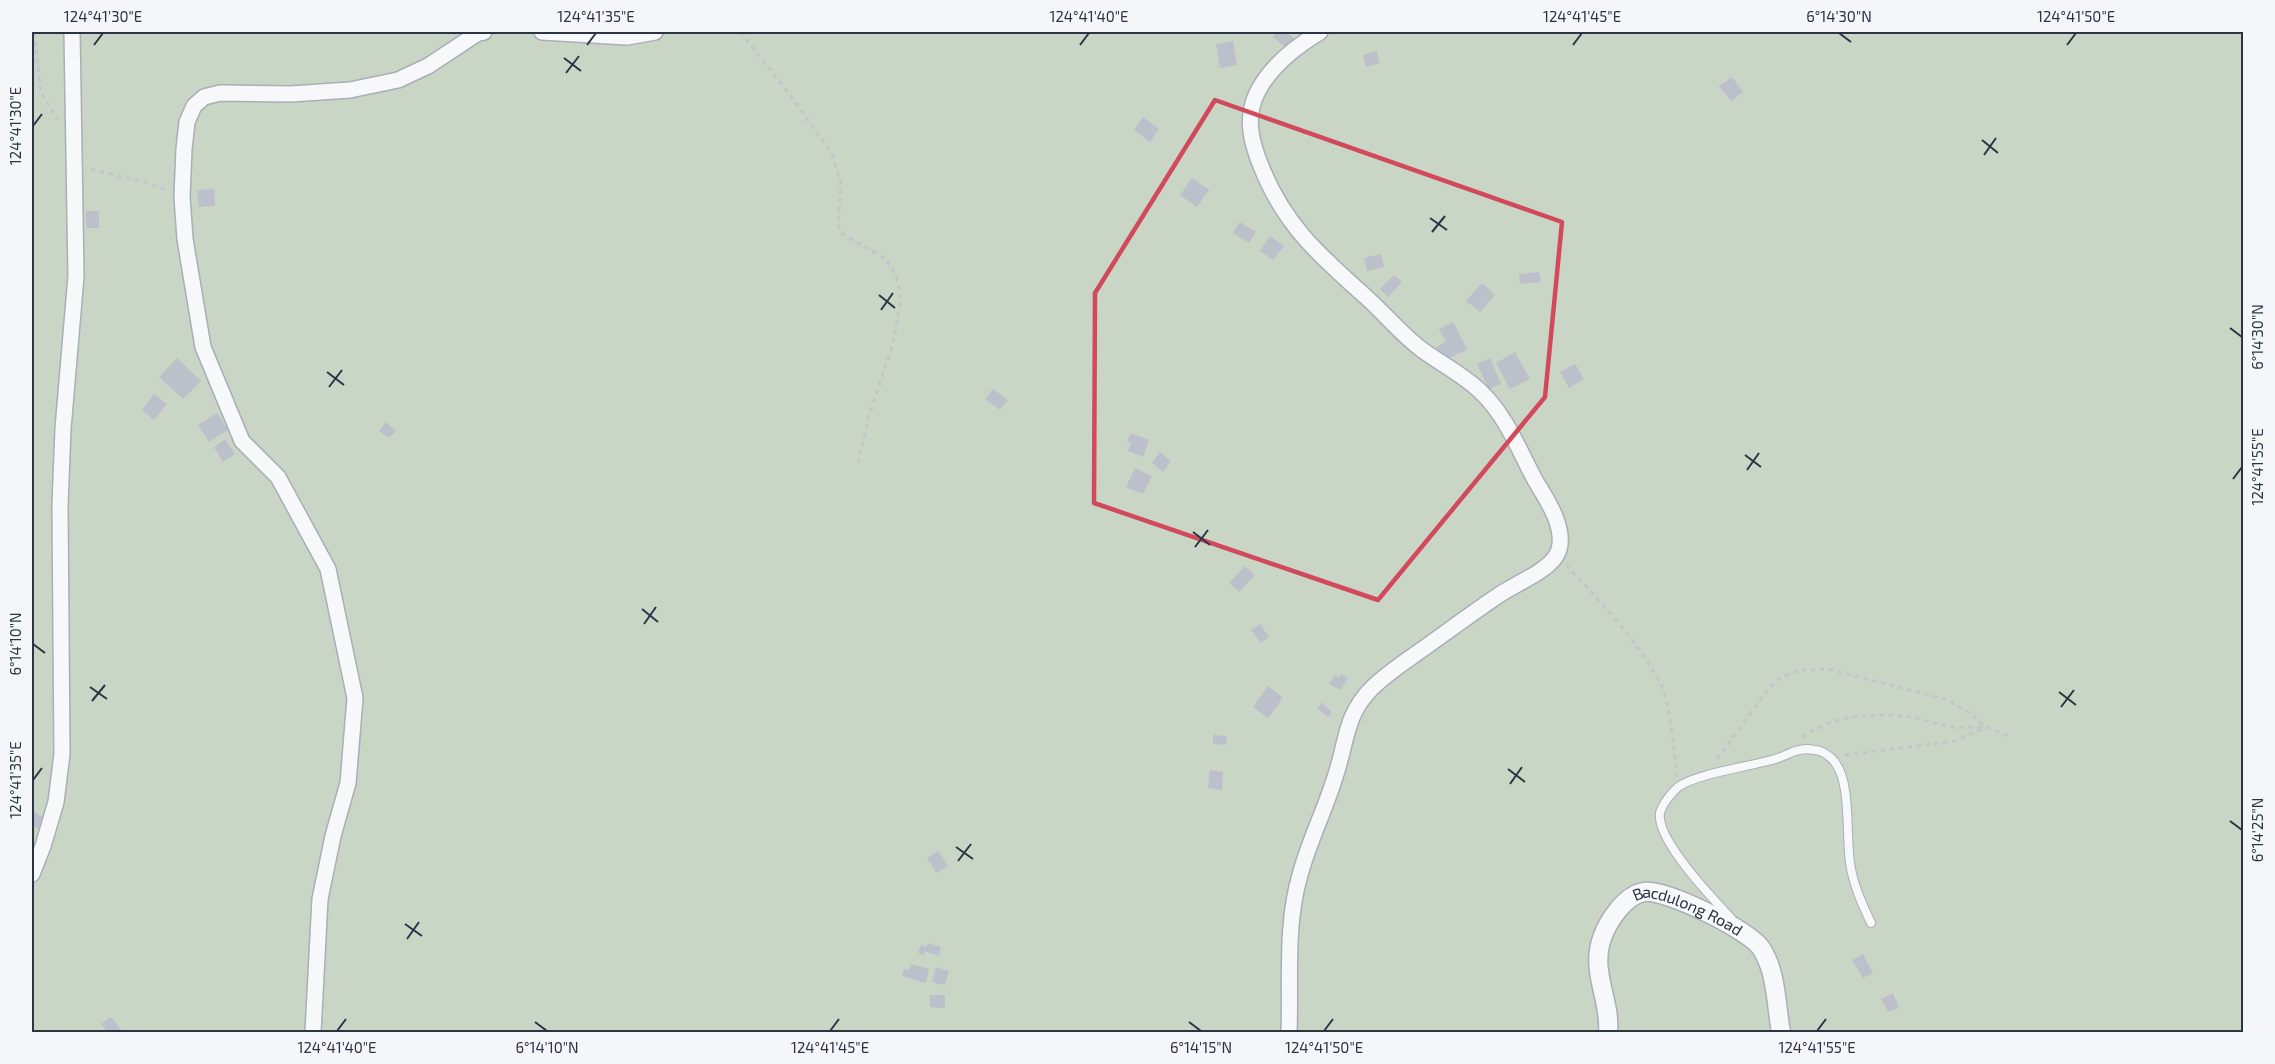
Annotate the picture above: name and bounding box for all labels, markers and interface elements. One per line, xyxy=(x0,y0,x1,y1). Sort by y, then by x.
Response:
text: 124°41'30"E xyxy=(64,7,142,25)
text: 124°41'35"E xyxy=(557,7,635,25)
text: 124°41'40"E xyxy=(1049,7,1129,25)
text: 124°41'45"E xyxy=(1543,7,1621,25)
text: 6°14'30"N xyxy=(1806,7,1872,25)
text: 124°41'50"E xyxy=(2037,7,2115,25)
text: 124°41'30"E xyxy=(6,87,24,165)
text: 6°14'30"N xyxy=(2248,304,2266,370)
text: 124°41'55"E xyxy=(2248,428,2266,506)
text: 6°14'10"N xyxy=(6,612,24,676)
text: 124°41'35"E xyxy=(6,741,24,819)
text: 6°14'25"N xyxy=(2248,798,2266,862)
street label: Bacdulong Road xyxy=(1629,882,1746,939)
text: 124°41'40"E xyxy=(297,1038,377,1056)
text: 6°14'10"N xyxy=(515,1038,579,1056)
text: 124°41'45"E xyxy=(791,1038,869,1056)
text: 6°14'15"N xyxy=(1170,1038,1232,1056)
text: 124°41'50"E xyxy=(1285,1038,1363,1056)
text: 124°41'55"E xyxy=(1778,1038,1856,1056)

